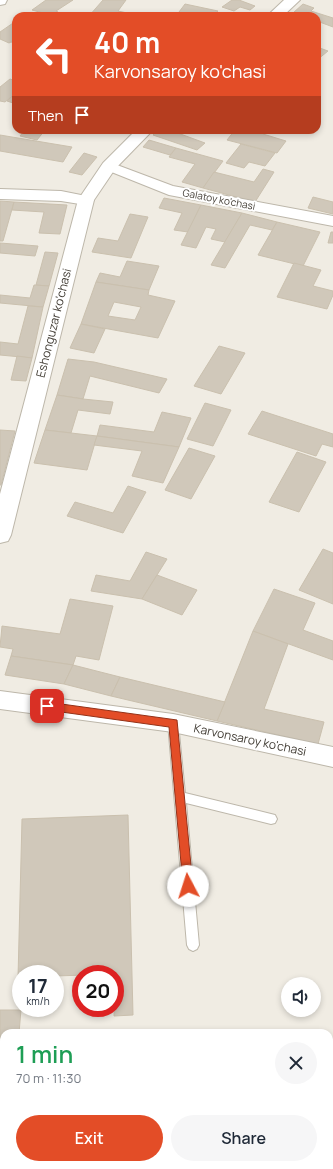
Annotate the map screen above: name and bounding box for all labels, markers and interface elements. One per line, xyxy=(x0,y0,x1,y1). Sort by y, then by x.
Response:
text: 40 m xyxy=(94,23,160,61)
icon: left xyxy=(28,28,80,80)
text: Karvonsaroy ko'chasi xyxy=(94,59,266,83)
icon: arrive xyxy=(71,104,93,126)
text: Then xyxy=(28,105,63,126)
street label: Galatoy ko'chasi xyxy=(181,185,257,213)
street label: Eshonguzar ko'chasi xyxy=(32,267,75,379)
pin xyxy=(30,689,64,723)
icon: arrive xyxy=(36,695,58,717)
street label: Karvonsaroy ko'chasi xyxy=(192,719,308,760)
position arrow xyxy=(167,865,209,907)
speed limit sign: 20 xyxy=(72,965,124,1017)
text: 17 xyxy=(28,972,48,999)
map controls xyxy=(281,977,321,1017)
button: sound xyxy=(281,977,321,1017)
text: km/h xyxy=(26,994,50,1008)
text: 1 min xyxy=(16,1037,73,1070)
button: close xyxy=(275,1042,317,1084)
text: 70 m · 11:30 xyxy=(16,1069,81,1087)
button: Exit xyxy=(16,1115,163,1161)
button: Share xyxy=(171,1115,317,1161)

